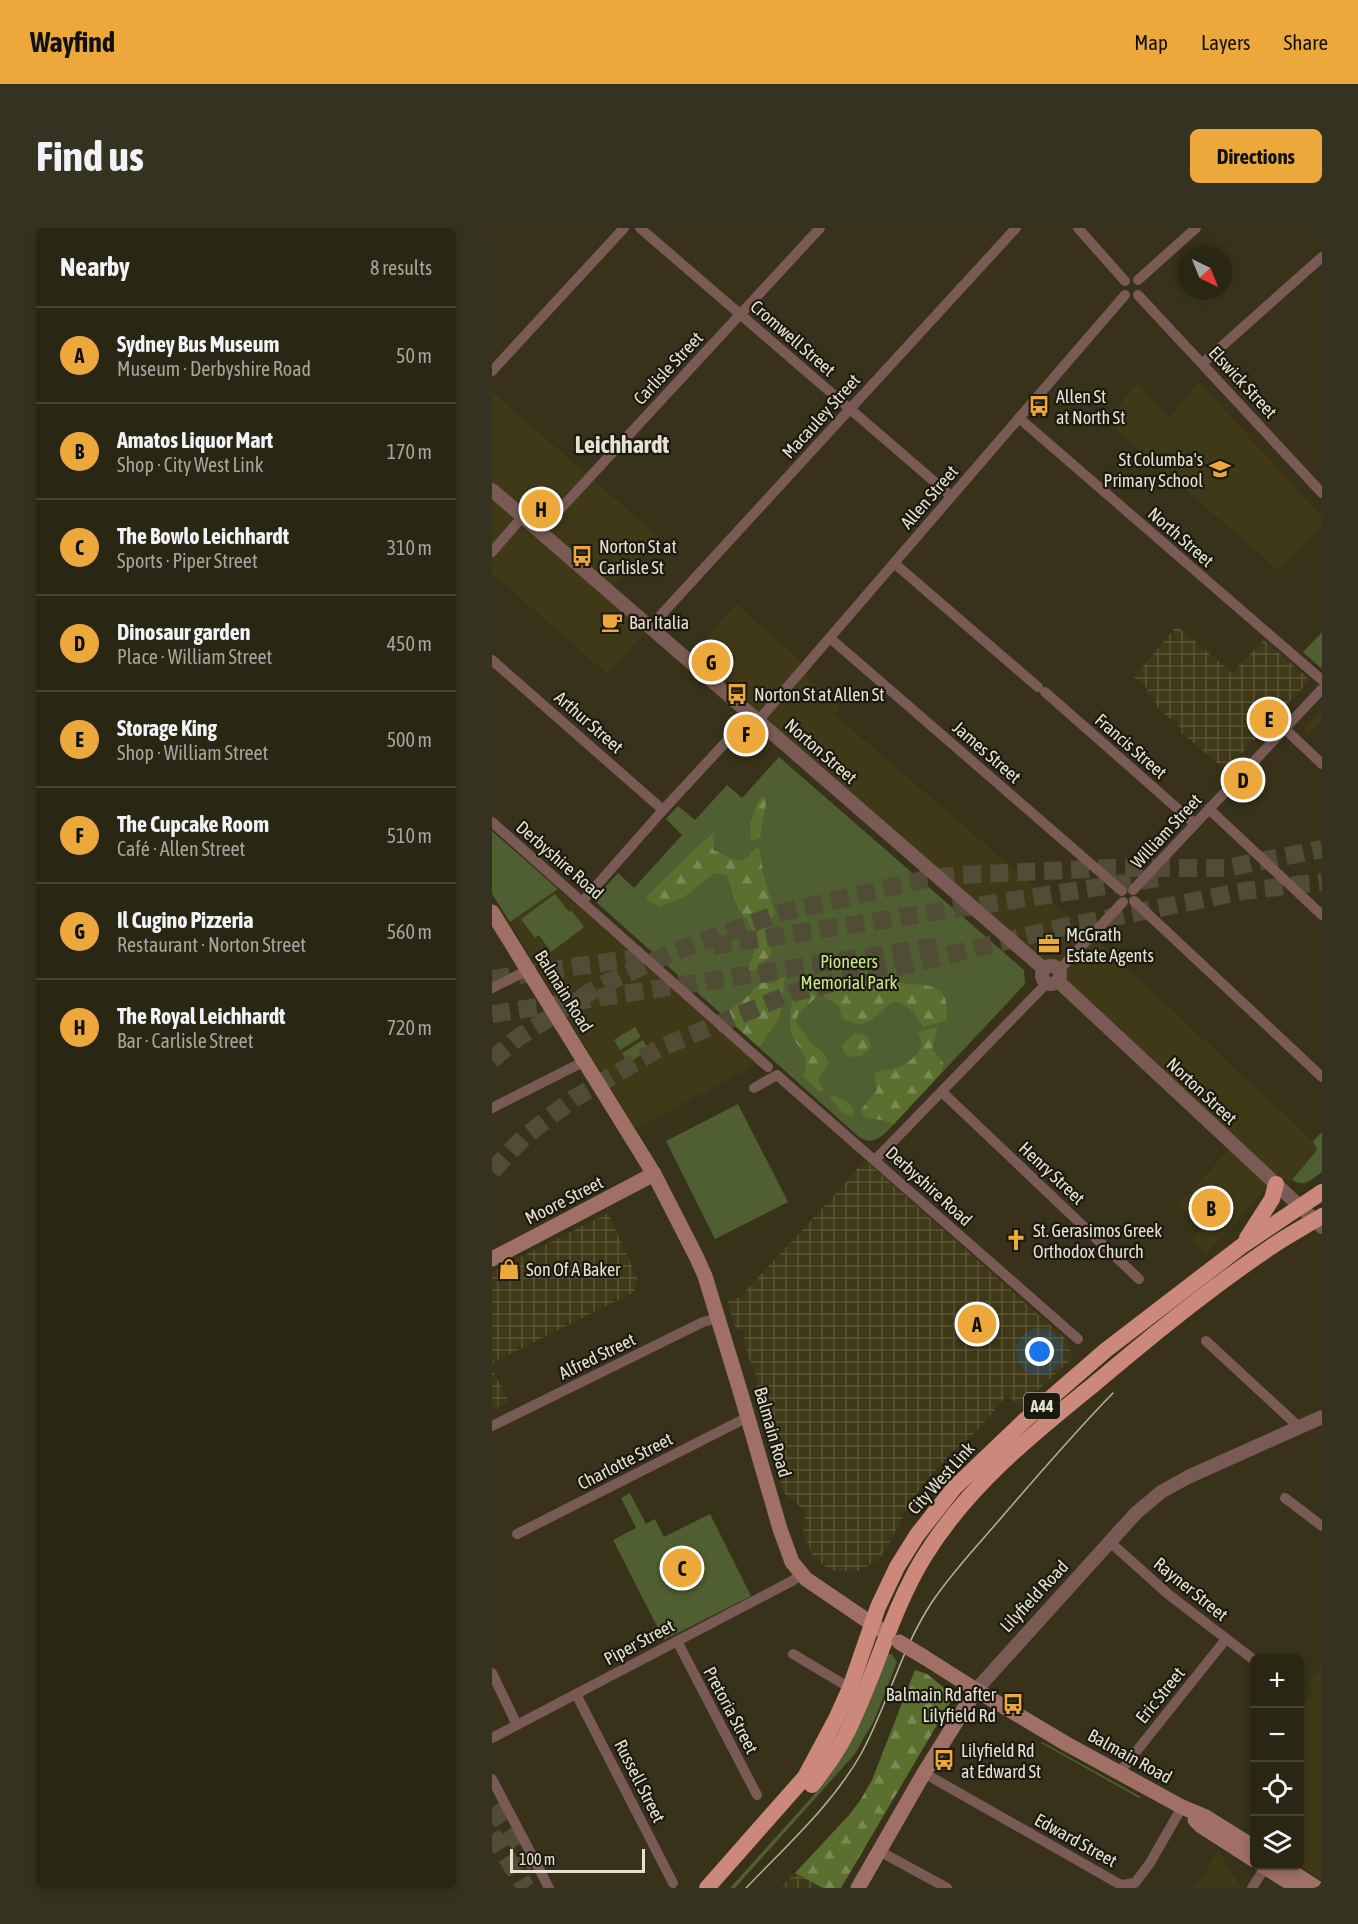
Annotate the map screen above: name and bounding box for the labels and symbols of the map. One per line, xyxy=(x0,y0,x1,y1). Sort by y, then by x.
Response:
north arrow xyxy=(1178,246,1232,300)
street label: Cromwell Street xyxy=(746,296,840,380)
street label: Carlisle Street xyxy=(629,327,707,409)
street label: Elswick Street xyxy=(1205,342,1281,422)
street label: Macauley Street xyxy=(778,370,864,462)
place label: Allen St at North St xyxy=(1056,386,1125,428)
bus stop icon: Allen St at North St xyxy=(1027,394,1051,418)
district label: Leichhardt xyxy=(575,431,669,458)
place label: St Columba's Primary School xyxy=(1104,449,1203,491)
school or university icon: St Columba's Primary School xyxy=(1208,457,1232,481)
street label: Allen Street xyxy=(896,461,962,533)
pin: H xyxy=(521,486,560,532)
street label: North Street xyxy=(1144,503,1218,571)
place label: Norton St at Carlisle St xyxy=(599,536,677,578)
bus stop icon: Norton St at Carlisle St xyxy=(570,544,594,568)
cafe icon: Bar Italia xyxy=(600,610,624,634)
place label: Bar Italia xyxy=(629,612,689,633)
pin: G xyxy=(692,640,730,684)
bus stop icon: Norton St at Allen St xyxy=(725,682,749,706)
place label: Norton St at Allen St xyxy=(754,684,884,705)
street label: Arthur Street xyxy=(550,687,628,757)
pin: E xyxy=(1250,696,1288,742)
street label: Francis Street xyxy=(1091,709,1171,783)
pin: F xyxy=(726,712,766,756)
street label: Norton Street xyxy=(781,714,861,788)
street label: James Street xyxy=(949,717,1025,787)
pin: D xyxy=(1224,758,1263,802)
street label: William Street xyxy=(1126,789,1206,873)
street label: Derbyshire Road xyxy=(512,816,608,904)
place label: McGrath Estate Agents xyxy=(1066,924,1154,966)
office icon: McGrath Estate Agents xyxy=(1037,932,1061,956)
street label: Balmain Road xyxy=(531,946,597,1036)
park label: Pioneers Memorial Park xyxy=(801,951,897,993)
street label: Norton Street xyxy=(1163,1053,1241,1129)
street label: Henry Street xyxy=(1015,1137,1089,1209)
street label: Derbyshire Road xyxy=(882,1142,976,1230)
street label: Moore Street xyxy=(522,1171,606,1229)
pin: B xyxy=(1192,1186,1230,1230)
place label: St. Gerasimos Greek Orthodox Church xyxy=(1033,1220,1162,1262)
church icon: St. Gerasimos Greek Orthodox Church xyxy=(1004,1228,1028,1252)
shop icon: Son Of A Baker xyxy=(497,1257,521,1281)
place label: Son Of A Baker xyxy=(526,1259,621,1280)
pin: A xyxy=(958,1302,996,1346)
street label: Alfred Street xyxy=(555,1328,639,1384)
your location xyxy=(1025,1337,1054,1366)
street label: Balmain Road xyxy=(750,1385,796,1479)
road number: A44 xyxy=(1024,1393,1060,1419)
street label: Charlotte Street xyxy=(574,1428,676,1494)
street label: City West Link xyxy=(903,1438,979,1518)
pin: C xyxy=(662,1546,702,1590)
street label: Rayner Street xyxy=(1150,1553,1232,1625)
street label: Lilyfield Road xyxy=(996,1556,1072,1636)
street label: Piper Street xyxy=(600,1615,678,1669)
street label: Pretoria Street xyxy=(699,1663,763,1757)
street label: Eric Street xyxy=(1131,1663,1189,1727)
place label: Balmain Rd after Lilyfield Rd xyxy=(886,1684,997,1726)
bus stop icon: Balmain Rd after Lilyfield Rd xyxy=(1001,1692,1025,1716)
street label: Balmain Road xyxy=(1084,1724,1176,1788)
street label: Russell Street xyxy=(610,1736,670,1826)
place label: Lilyfield Rd at Edward St xyxy=(961,1740,1041,1782)
bus stop icon: Lilyfield Rd at Edward St xyxy=(932,1748,956,1772)
street label: Edward Street xyxy=(1031,1809,1121,1871)
scale bar xyxy=(510,1846,645,1874)

